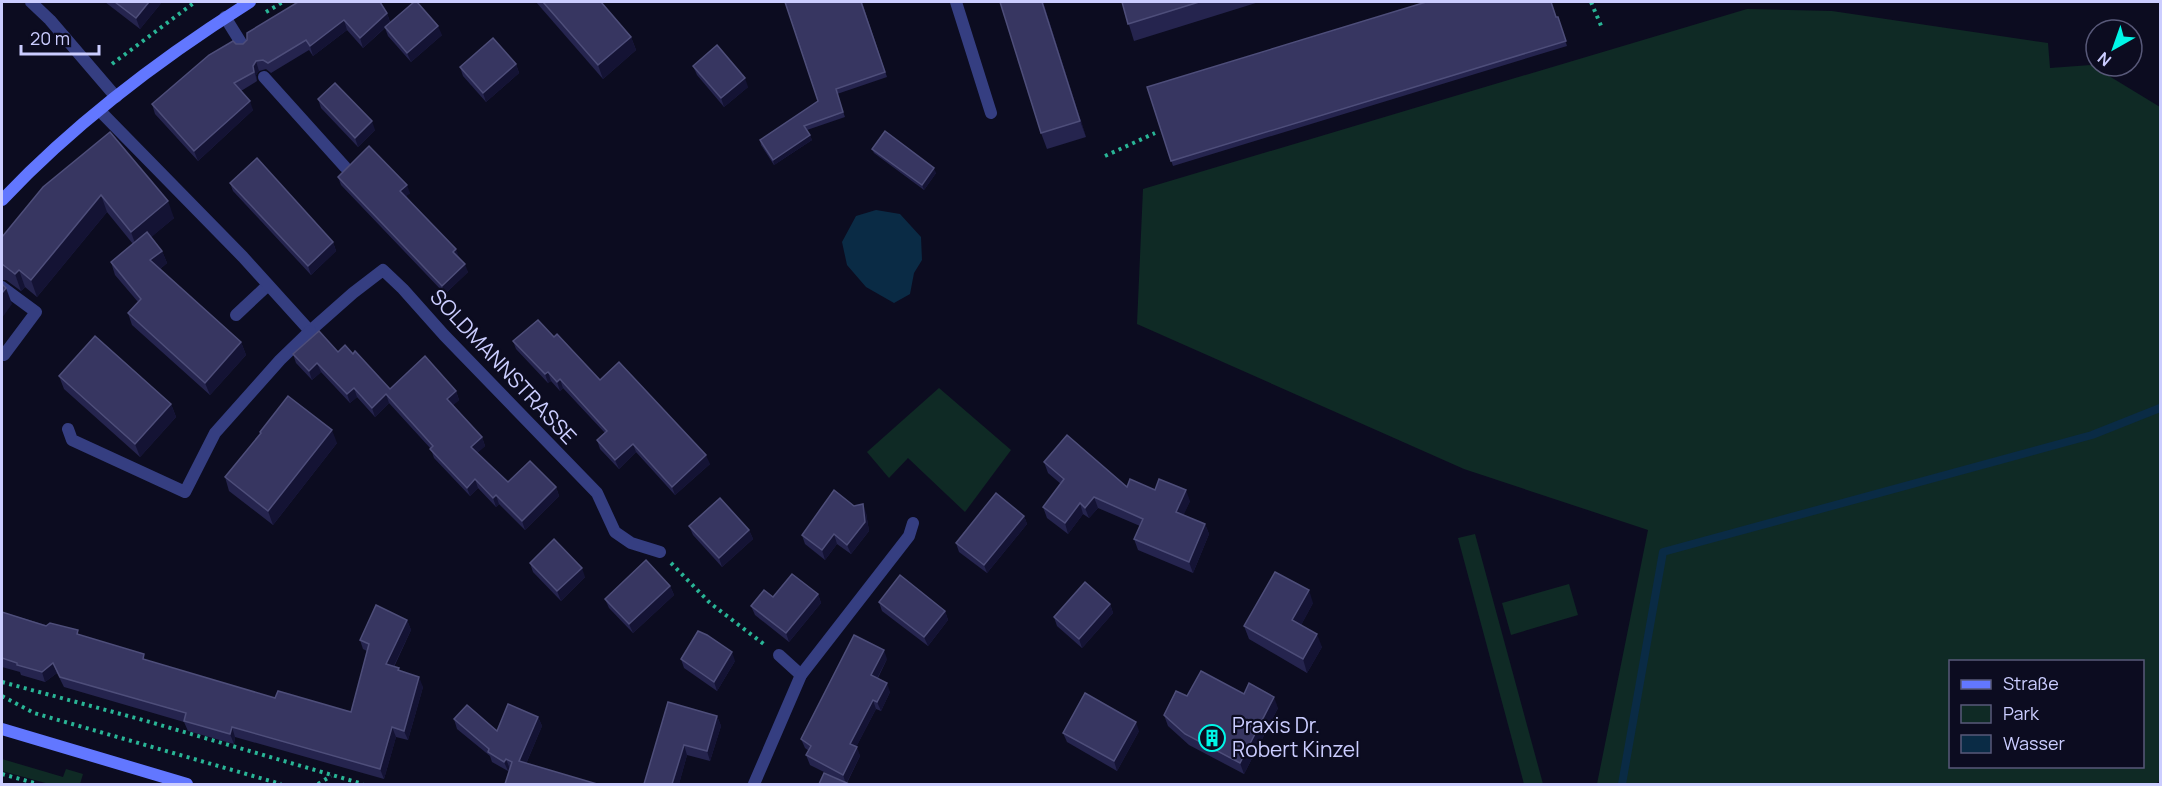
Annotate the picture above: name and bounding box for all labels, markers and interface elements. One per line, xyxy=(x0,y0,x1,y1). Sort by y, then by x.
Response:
scale bar xyxy=(21,18,99,56)
north arrow xyxy=(2084,18,2144,78)
text: 20 m xyxy=(30,26,70,50)
text: N xyxy=(2093,47,2116,72)
street label: SOLDMANNSTRASSE xyxy=(424,283,583,450)
legend xyxy=(1949,660,2144,768)
text: Straße xyxy=(2003,671,2059,695)
text: Park xyxy=(2003,701,2040,725)
place label: Praxis Dr. Robert Kinzel xyxy=(1232,711,1360,763)
building icon: Praxis Dr. Robert Kinzel xyxy=(1197,723,1227,753)
text: Wasser xyxy=(2003,731,2065,755)

